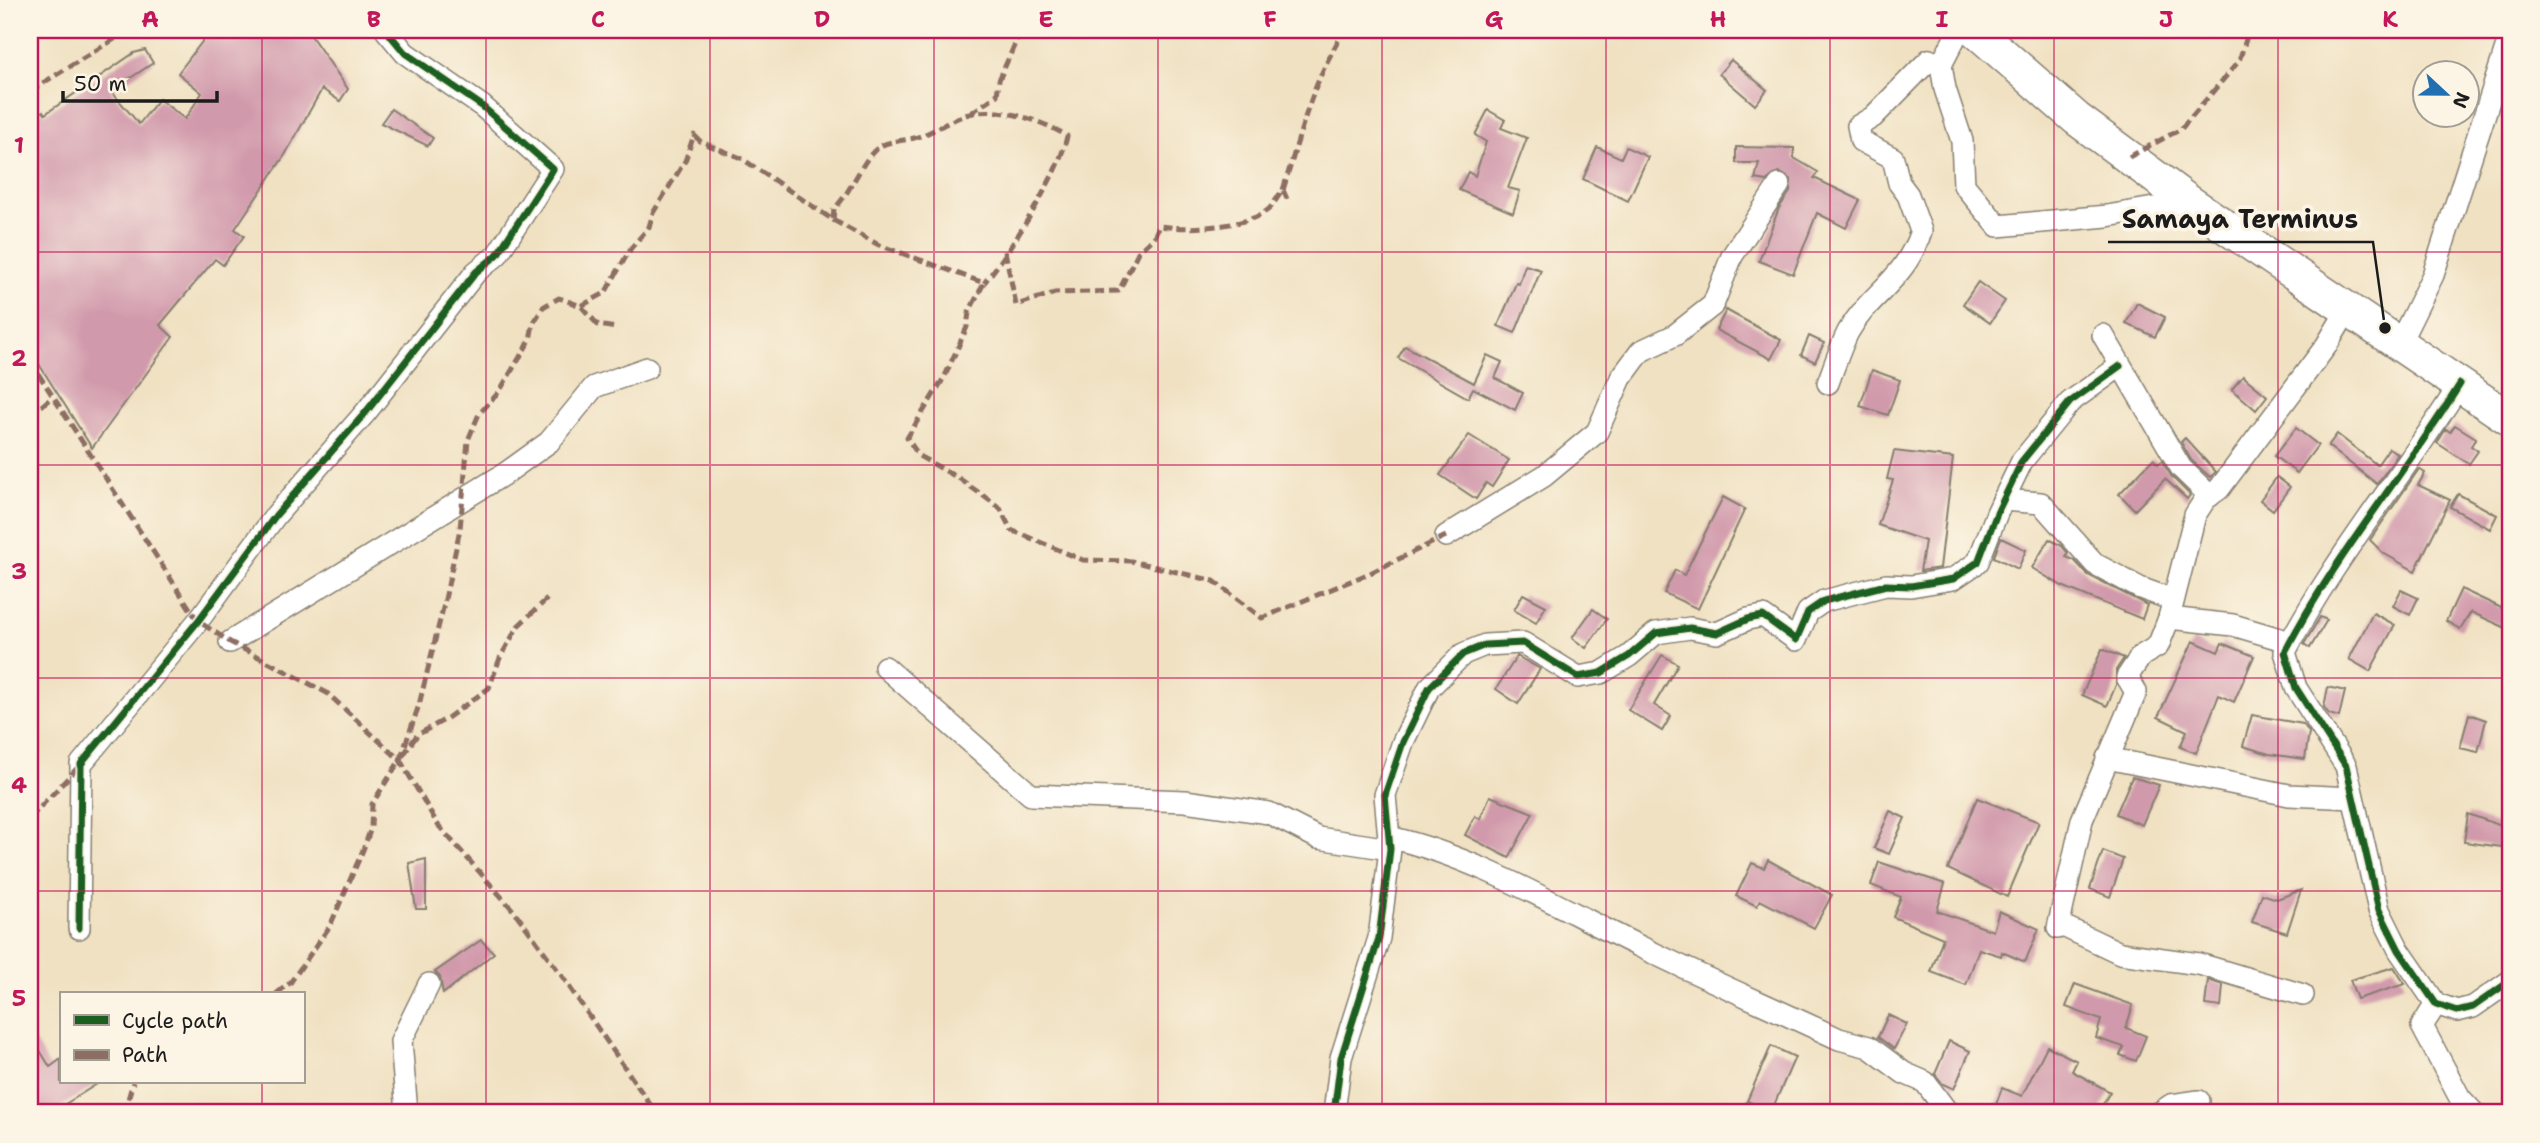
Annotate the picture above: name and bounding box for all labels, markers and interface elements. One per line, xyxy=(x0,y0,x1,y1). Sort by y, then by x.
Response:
text: A xyxy=(141,4,159,34)
text: B xyxy=(367,4,381,34)
text: C xyxy=(591,4,605,34)
text: D xyxy=(814,4,830,34)
text: E xyxy=(1038,4,1054,34)
text: F xyxy=(1263,4,1277,34)
text: G xyxy=(1485,4,1504,34)
text: H xyxy=(1710,4,1726,34)
text: I xyxy=(1936,4,1949,34)
text: J xyxy=(2159,4,2173,34)
text: K xyxy=(2382,4,2398,34)
scale bar xyxy=(63,60,217,104)
north arrow xyxy=(2410,60,2480,130)
text: 50 m xyxy=(74,70,127,98)
text: N xyxy=(2447,89,2476,112)
text: 1 xyxy=(14,130,24,160)
callout: Samaya Terminus xyxy=(2108,195,2373,242)
text: Samaya Terminus xyxy=(2122,201,2358,236)
text: 2 xyxy=(11,343,27,373)
text: 3 xyxy=(11,556,27,586)
text: 4 xyxy=(11,770,27,800)
text: 5 xyxy=(12,983,26,1013)
legend xyxy=(60,992,304,1084)
text: Cycle path xyxy=(122,1007,228,1035)
text: Path xyxy=(122,1041,168,1069)

